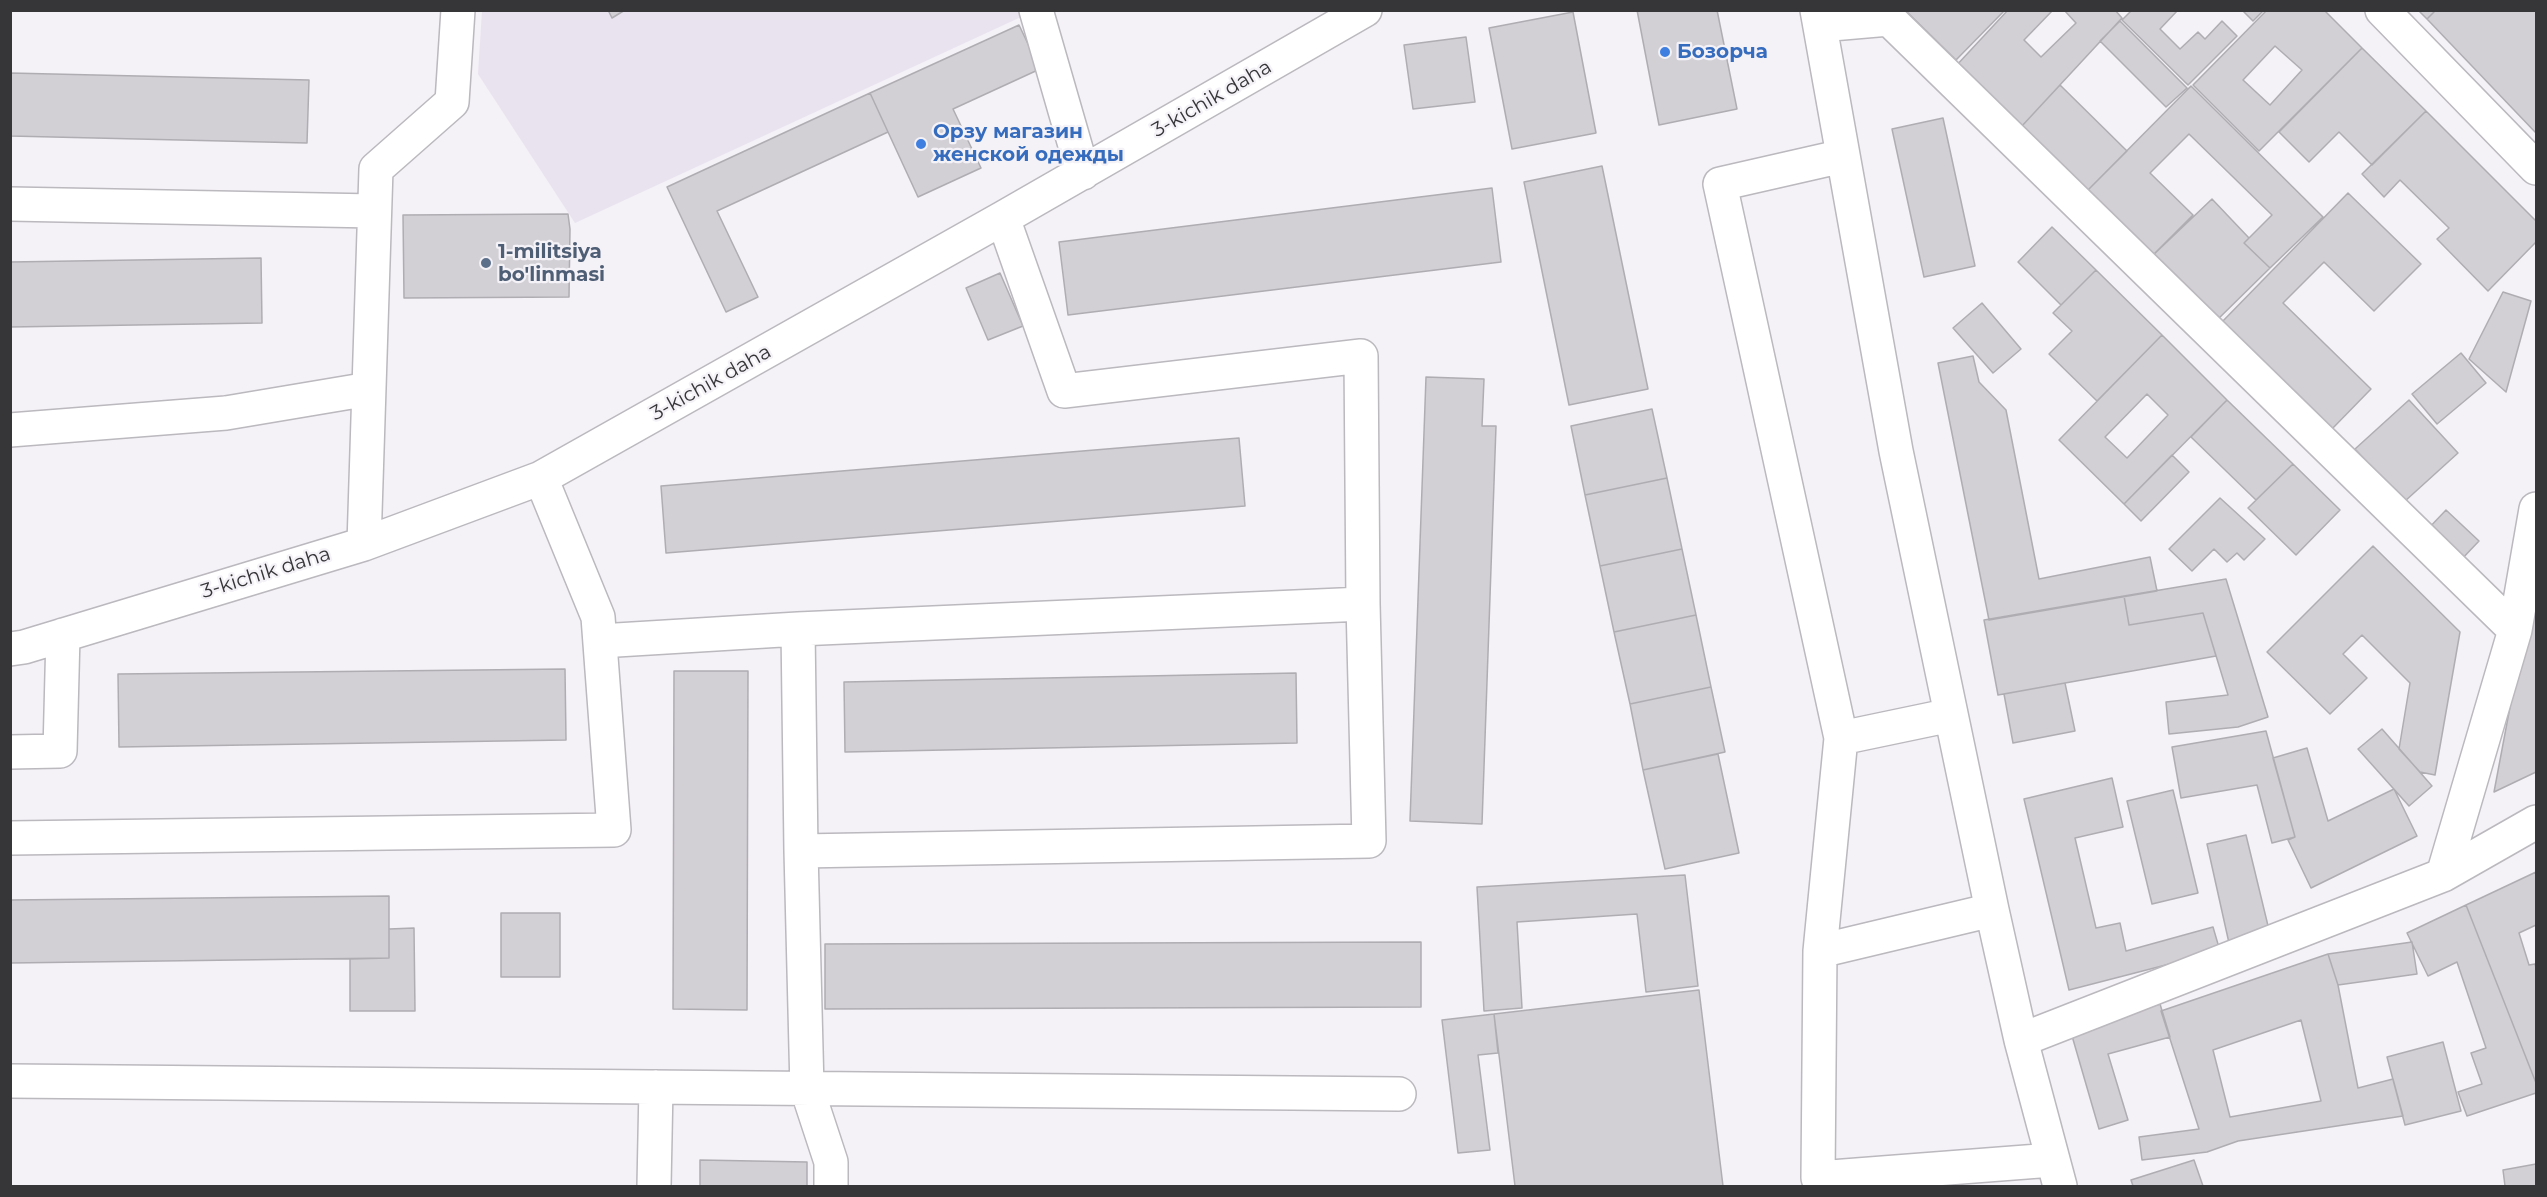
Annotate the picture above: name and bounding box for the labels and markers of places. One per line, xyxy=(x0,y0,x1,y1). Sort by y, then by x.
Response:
place label: Бозорча xyxy=(1677,40,1768,64)
marker: Бозорча xyxy=(1658,45,1672,59)
place label: Орзу магазин женской одежды xyxy=(933,120,1124,167)
marker: Орзу магазин женской одежды xyxy=(914,137,928,151)
place label: 1-militsiya bo'linmasi xyxy=(498,240,605,287)
marker: 1-militsiya bo'linmasi xyxy=(479,256,493,270)

